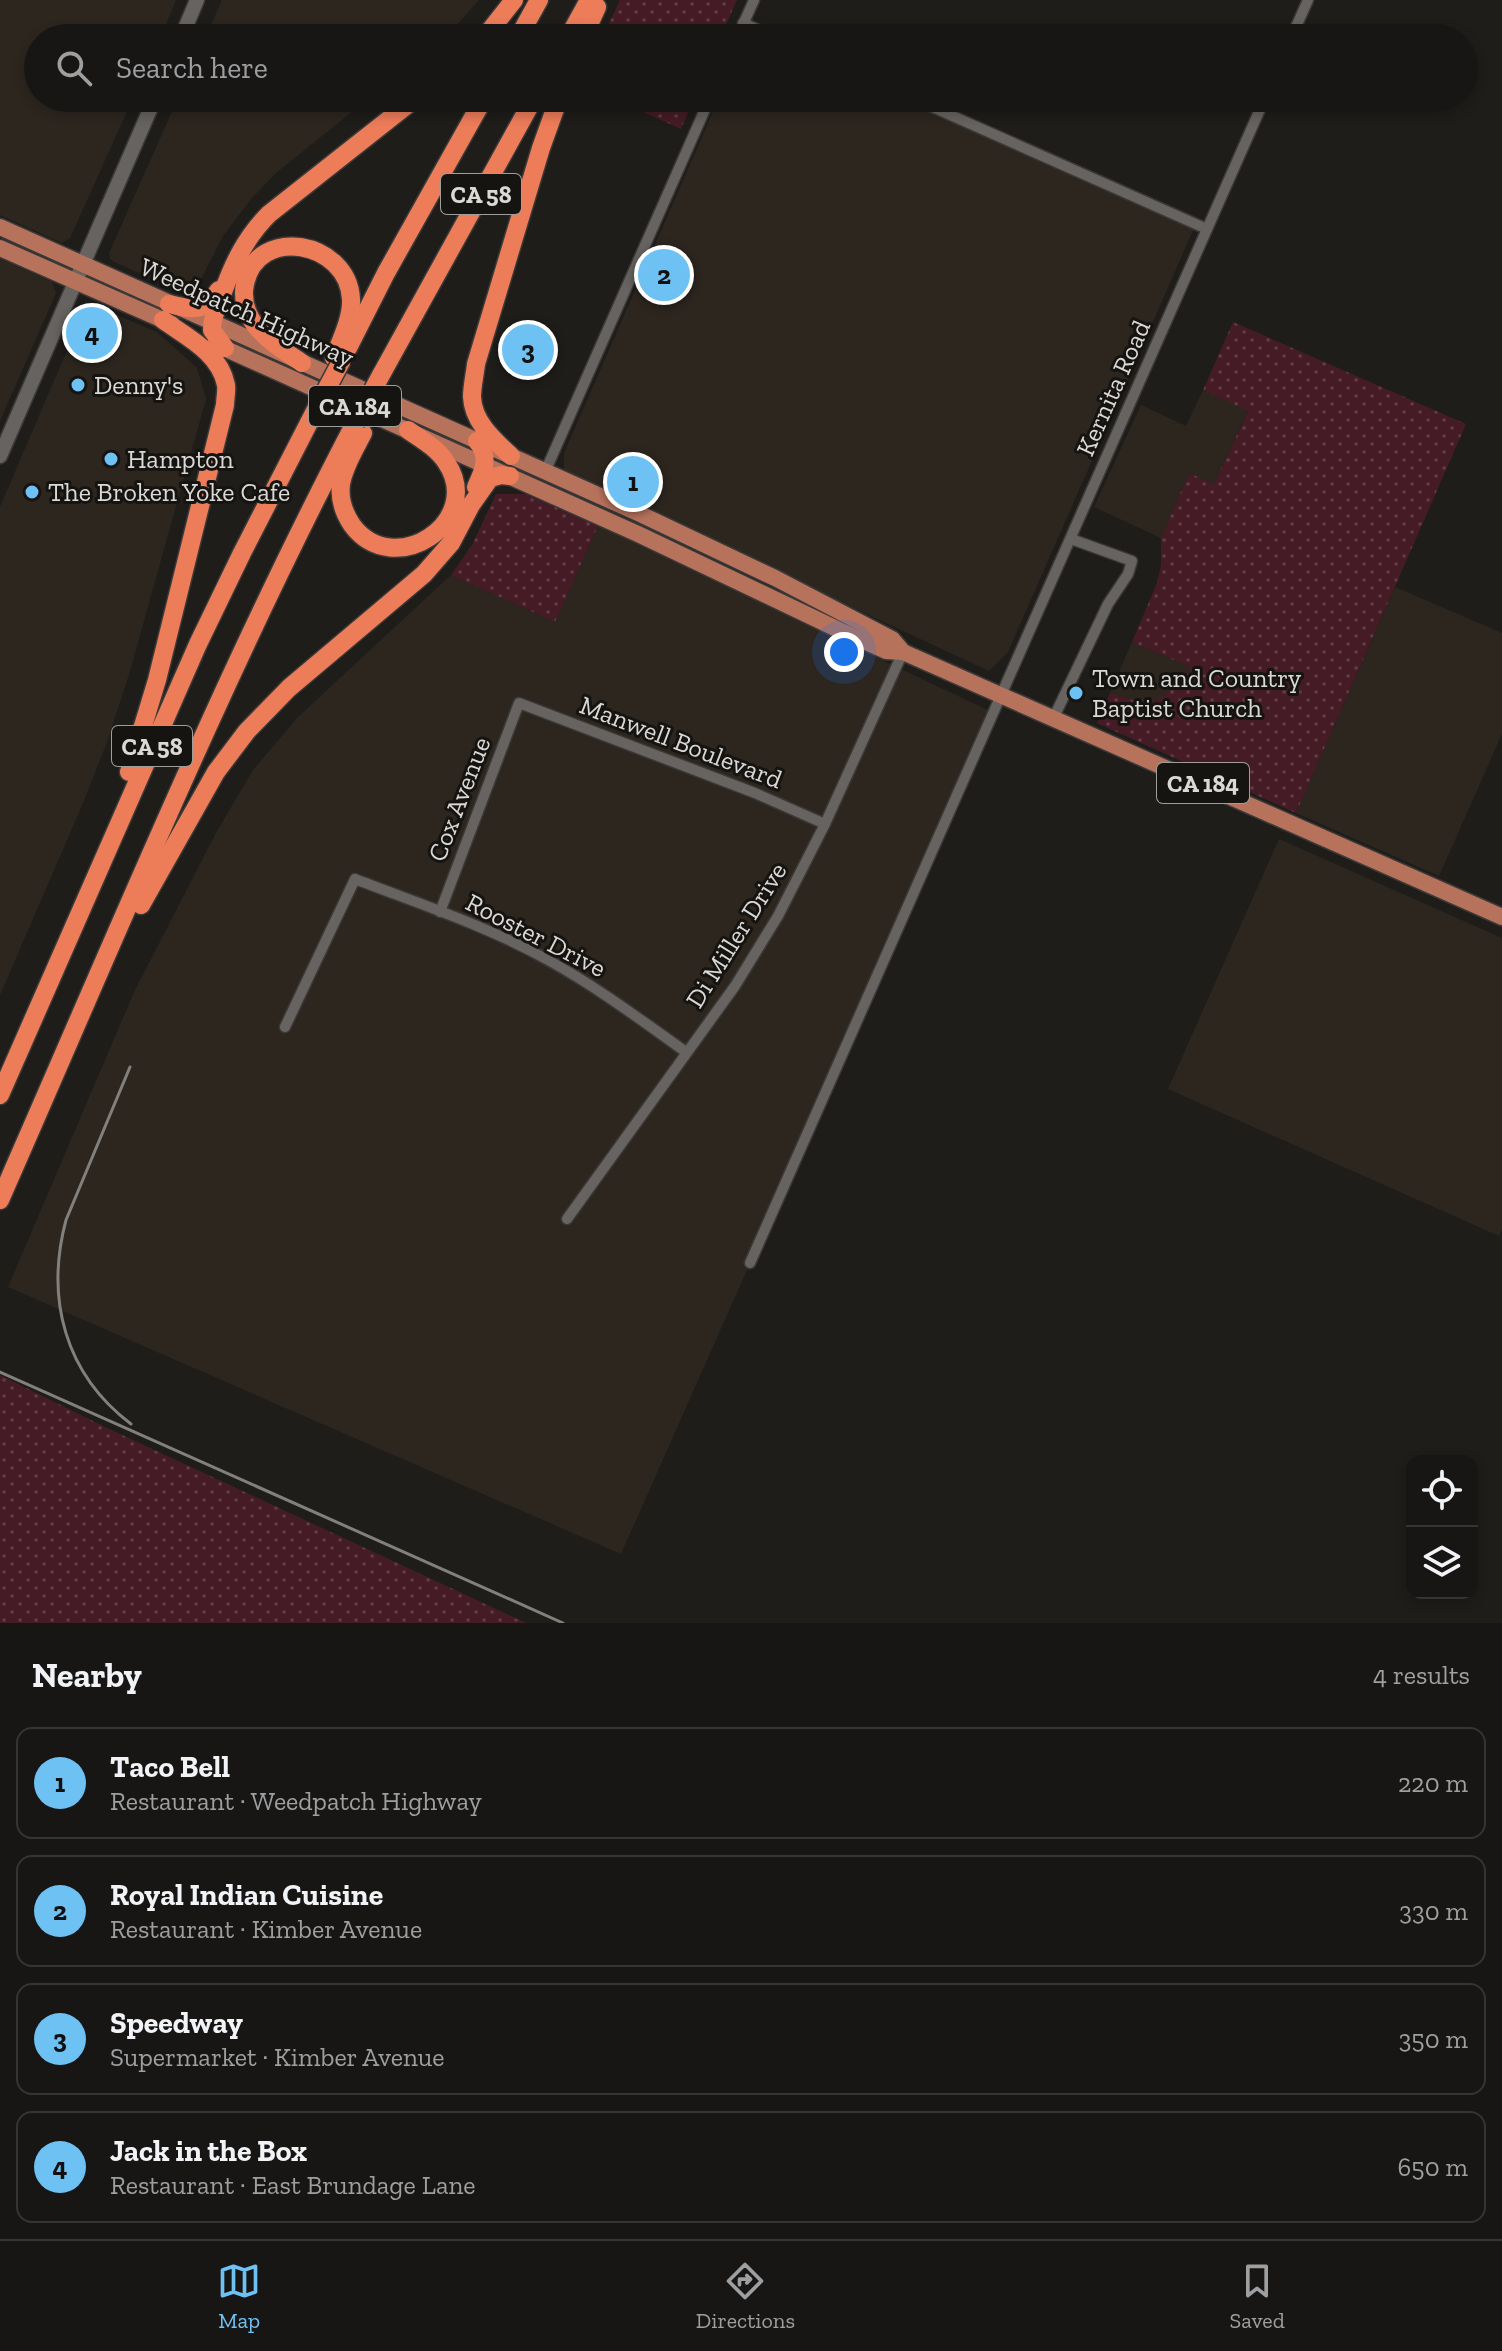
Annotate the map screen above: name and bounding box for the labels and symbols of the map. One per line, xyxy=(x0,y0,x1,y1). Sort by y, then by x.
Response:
road number: CA 58 xyxy=(441,174,521,214)
pin: 2 xyxy=(638,245,690,305)
street label: Weedpatch Highway xyxy=(135,250,360,374)
pin: 4 xyxy=(66,303,118,363)
street label: Kernita Road xyxy=(1069,315,1157,461)
pin: 3 xyxy=(502,320,554,380)
place label: Denny's xyxy=(94,369,183,401)
marker: Denny's xyxy=(69,376,87,394)
road number: CA 184 xyxy=(309,386,401,426)
place label: Hampton xyxy=(127,443,234,475)
marker: Hampton xyxy=(102,450,120,468)
pin: 1 xyxy=(607,452,659,512)
place label: The Broken Yoke Cafe xyxy=(48,476,290,508)
marker: The Broken Yoke Cafe xyxy=(23,483,41,501)
your location xyxy=(824,632,864,672)
place label: Town and Country Baptist Church xyxy=(1092,662,1302,724)
marker: Town and Country Baptist Church xyxy=(1067,684,1085,702)
street label: Manwell Boulevard xyxy=(575,689,787,795)
road number: CA 58 xyxy=(112,726,192,766)
street label: Cox Avenue xyxy=(421,732,497,866)
road number: CA 184 xyxy=(1157,763,1249,803)
street label: Di Miller Drive xyxy=(679,856,793,1014)
street label: Rooster Drive xyxy=(460,886,612,984)

